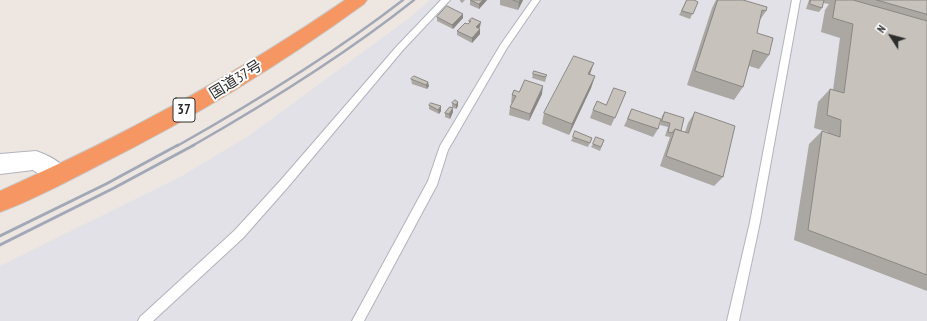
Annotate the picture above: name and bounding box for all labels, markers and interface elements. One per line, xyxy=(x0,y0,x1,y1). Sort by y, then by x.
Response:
north arrow xyxy=(871,16,911,56)
text: N xyxy=(874,22,889,35)
street label: 国道37号 xyxy=(206,57,266,103)
road number: 37 xyxy=(173,98,195,122)

